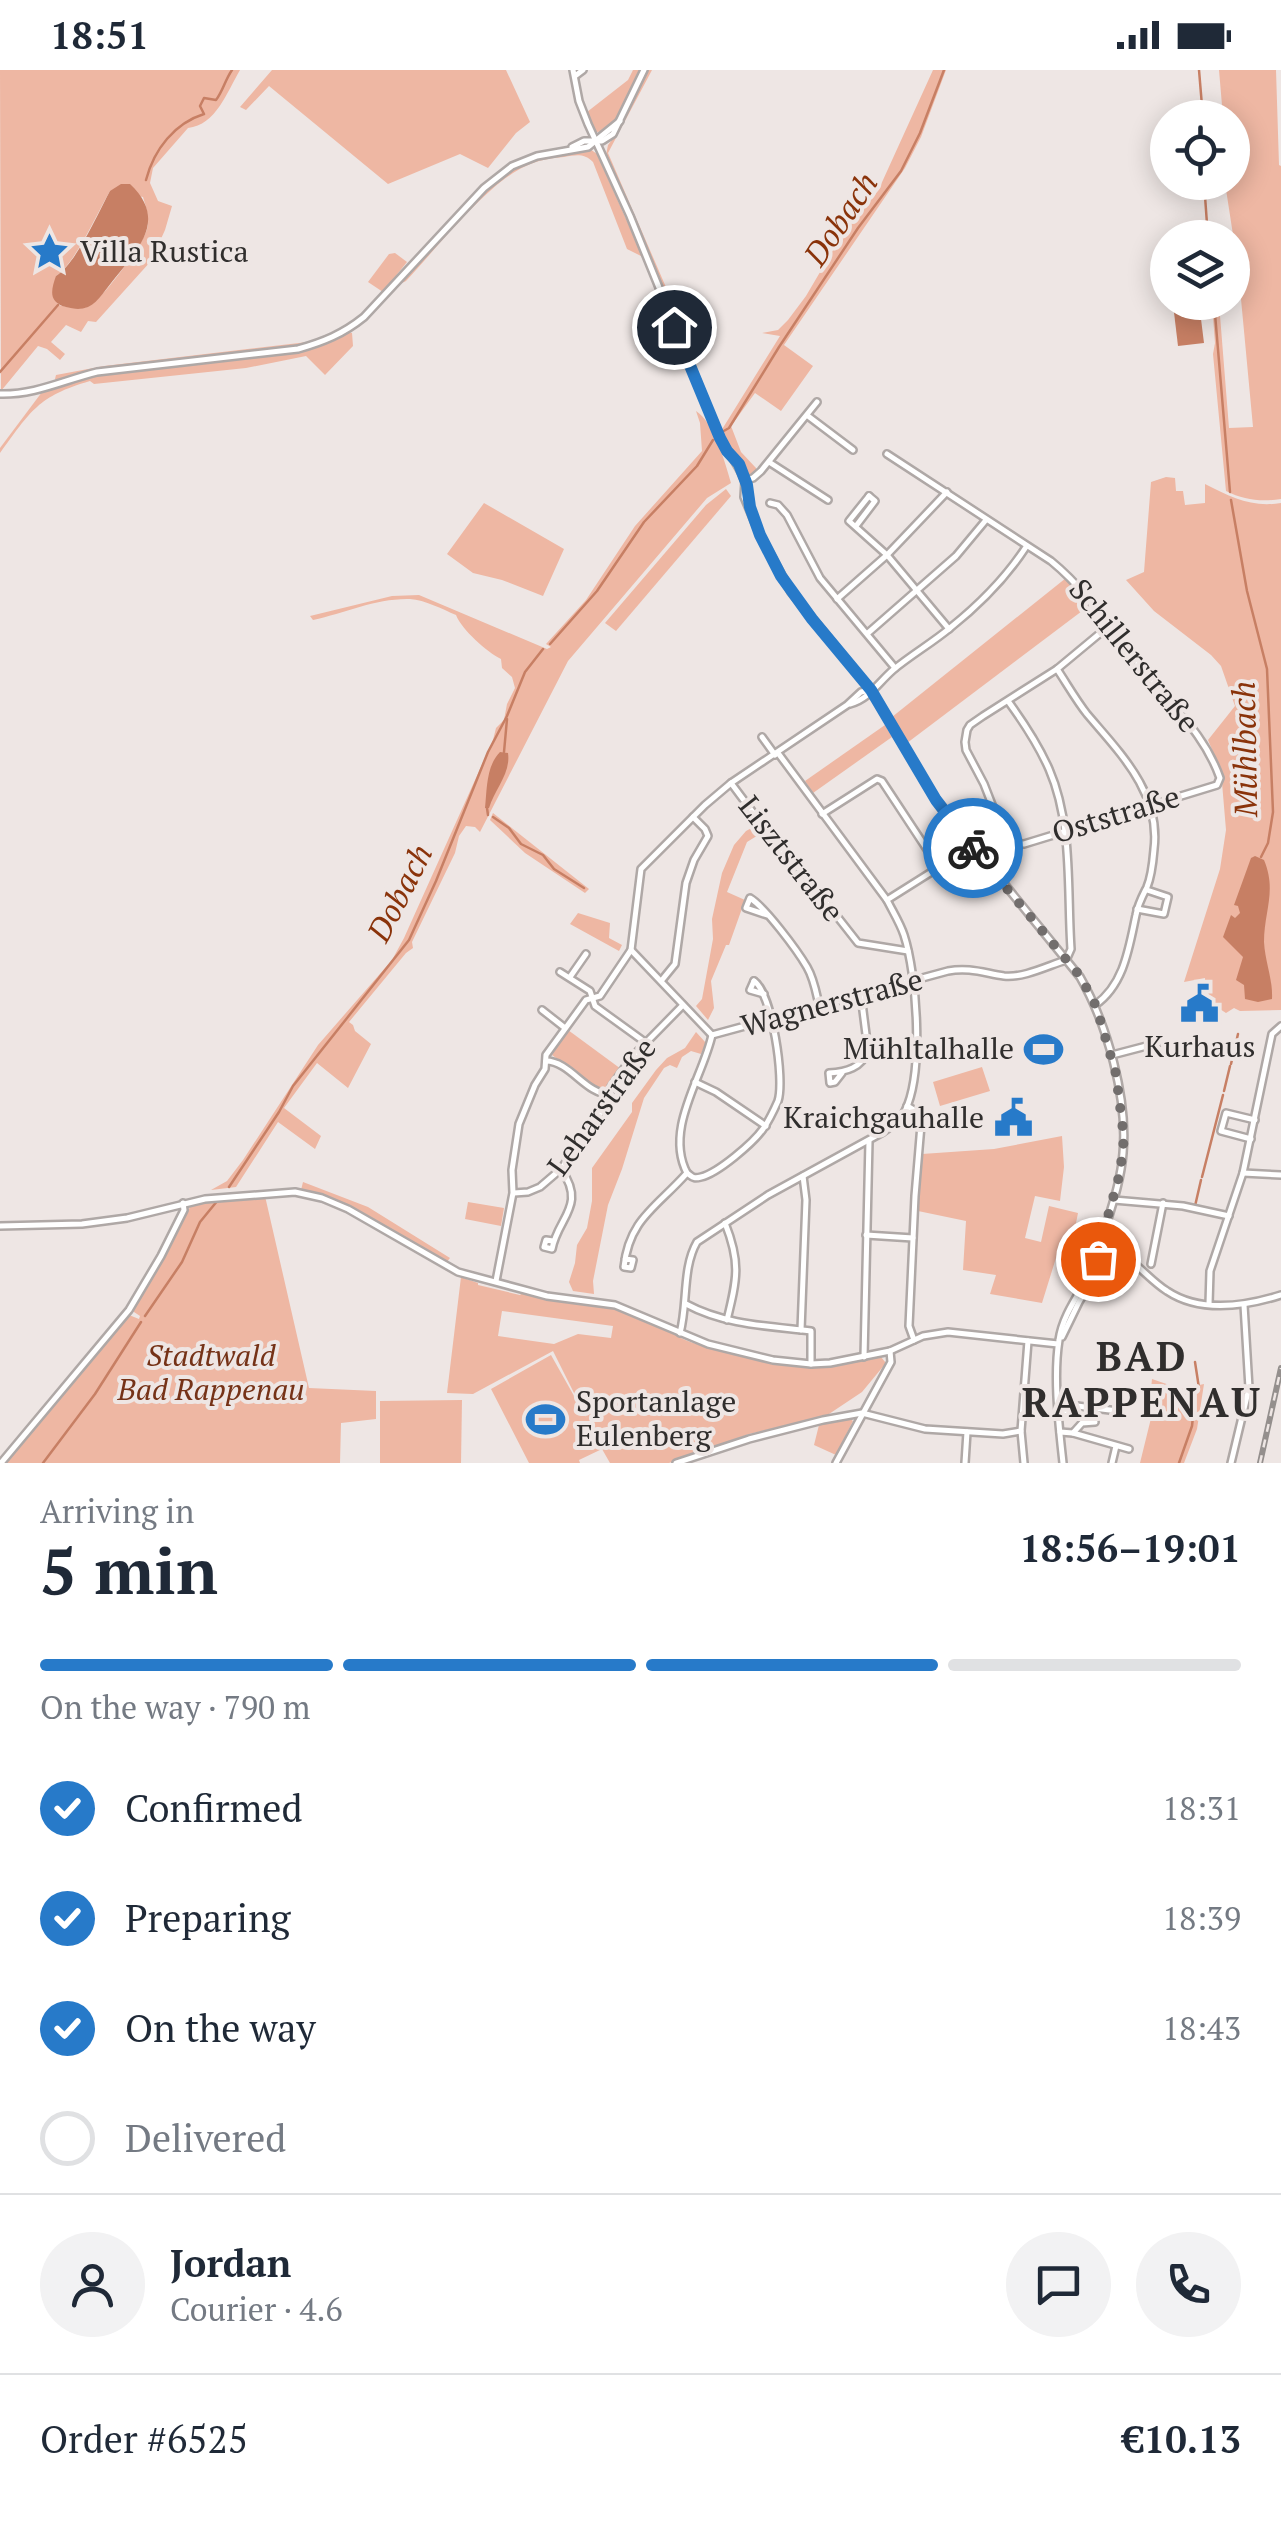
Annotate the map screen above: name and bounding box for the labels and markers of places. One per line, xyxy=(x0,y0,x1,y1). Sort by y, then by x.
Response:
place icon: Villa Rustica xyxy=(29,231,71,273)
place label: Villa Rustica xyxy=(80,231,249,271)
pin xyxy=(632,285,717,370)
public building icon: Kurhaus xyxy=(1179,982,1221,1024)
place label: Kurhaus xyxy=(1144,1026,1256,1066)
place label: Mühltalhalle xyxy=(843,1028,1014,1068)
sports icon: Mühltalhalle xyxy=(1023,1028,1065,1070)
place label: Kraichgauhalle xyxy=(783,1097,984,1137)
public building icon: Kraichgauhalle xyxy=(993,1097,1035,1139)
pin xyxy=(1056,1217,1141,1302)
place label: Sportanlage Eulenberg xyxy=(576,1381,736,1455)
sports icon: Sportanlage Eulenberg xyxy=(525,1398,567,1440)

